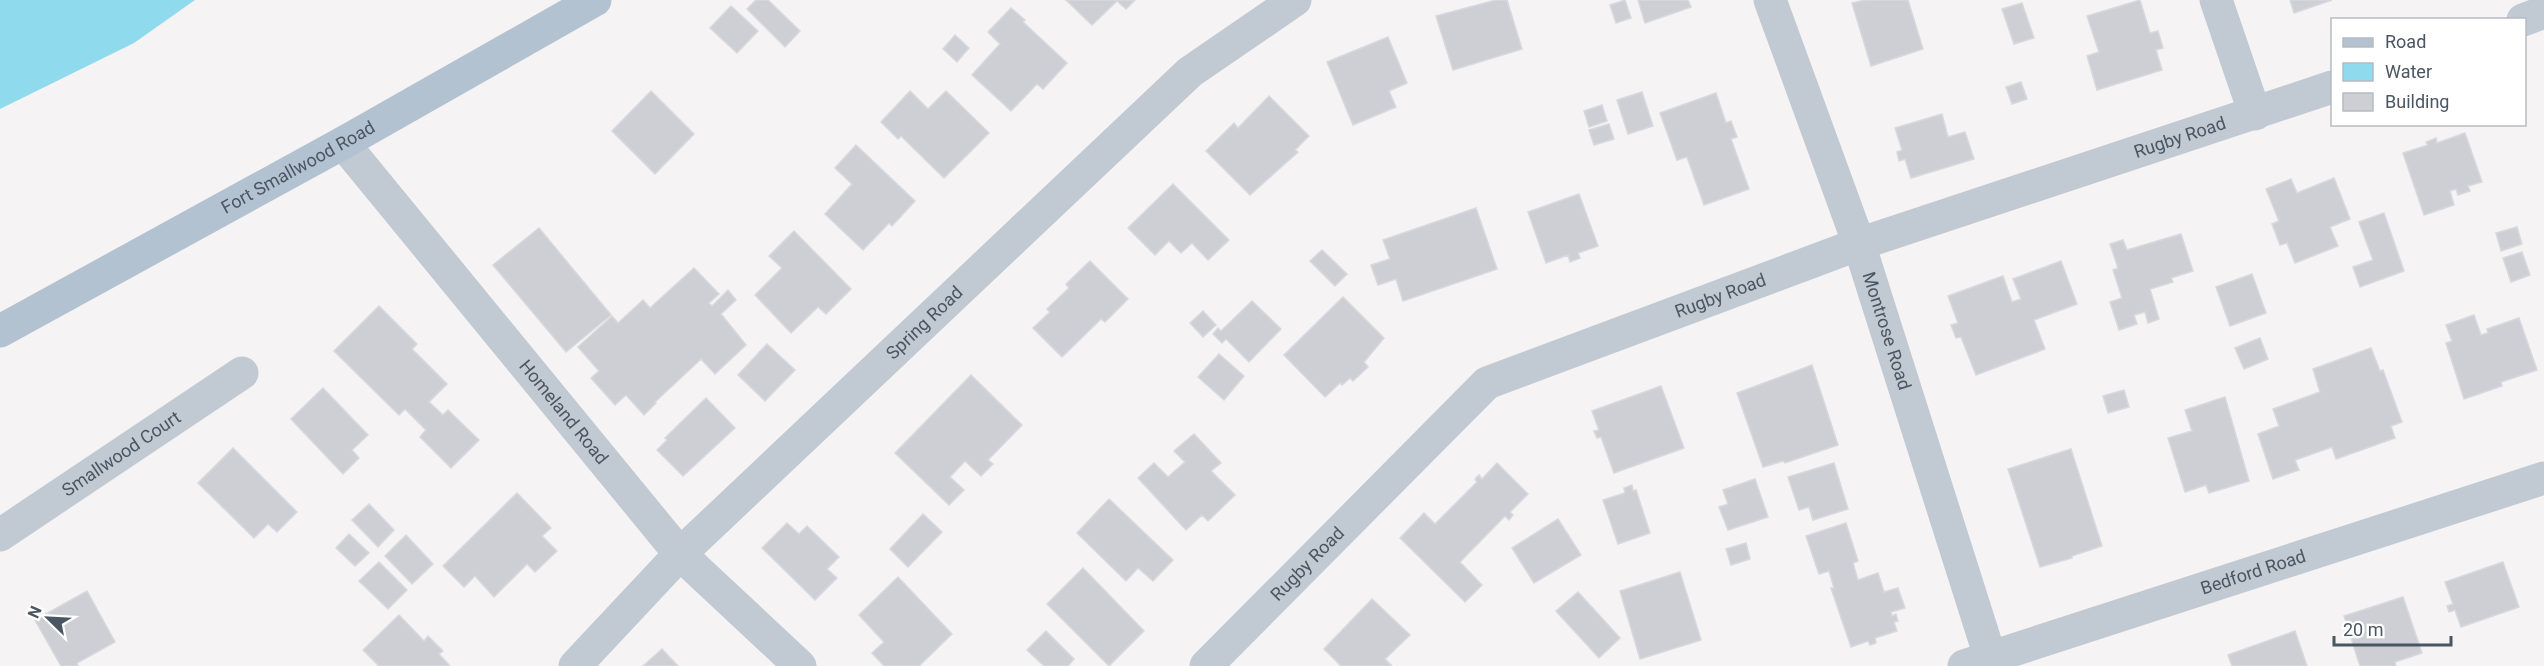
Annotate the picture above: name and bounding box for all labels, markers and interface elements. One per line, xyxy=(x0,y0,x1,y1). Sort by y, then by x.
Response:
legend xyxy=(2331,18,2526,126)
text: Road xyxy=(2385,31,2426,52)
text: Water xyxy=(2385,61,2432,82)
text: Building xyxy=(2385,91,2449,112)
street label: Rugby Road xyxy=(2131,112,2228,162)
street label: Fort Smallwood Road xyxy=(217,116,378,218)
street label: Rugby Road xyxy=(1672,269,1769,322)
street label: Montrose Road xyxy=(1859,269,1916,392)
street label: Spring Road xyxy=(882,282,967,364)
street label: Homeland Road xyxy=(515,355,613,468)
street label: Smallwood Court xyxy=(58,406,184,501)
street label: Rugby Road xyxy=(1266,522,1348,605)
street label: Bedford Road xyxy=(2198,545,2308,599)
north arrow xyxy=(18,588,78,648)
text: N xyxy=(24,603,46,621)
scale bar xyxy=(2334,609,2451,647)
text: 20 m xyxy=(2343,619,2383,640)

